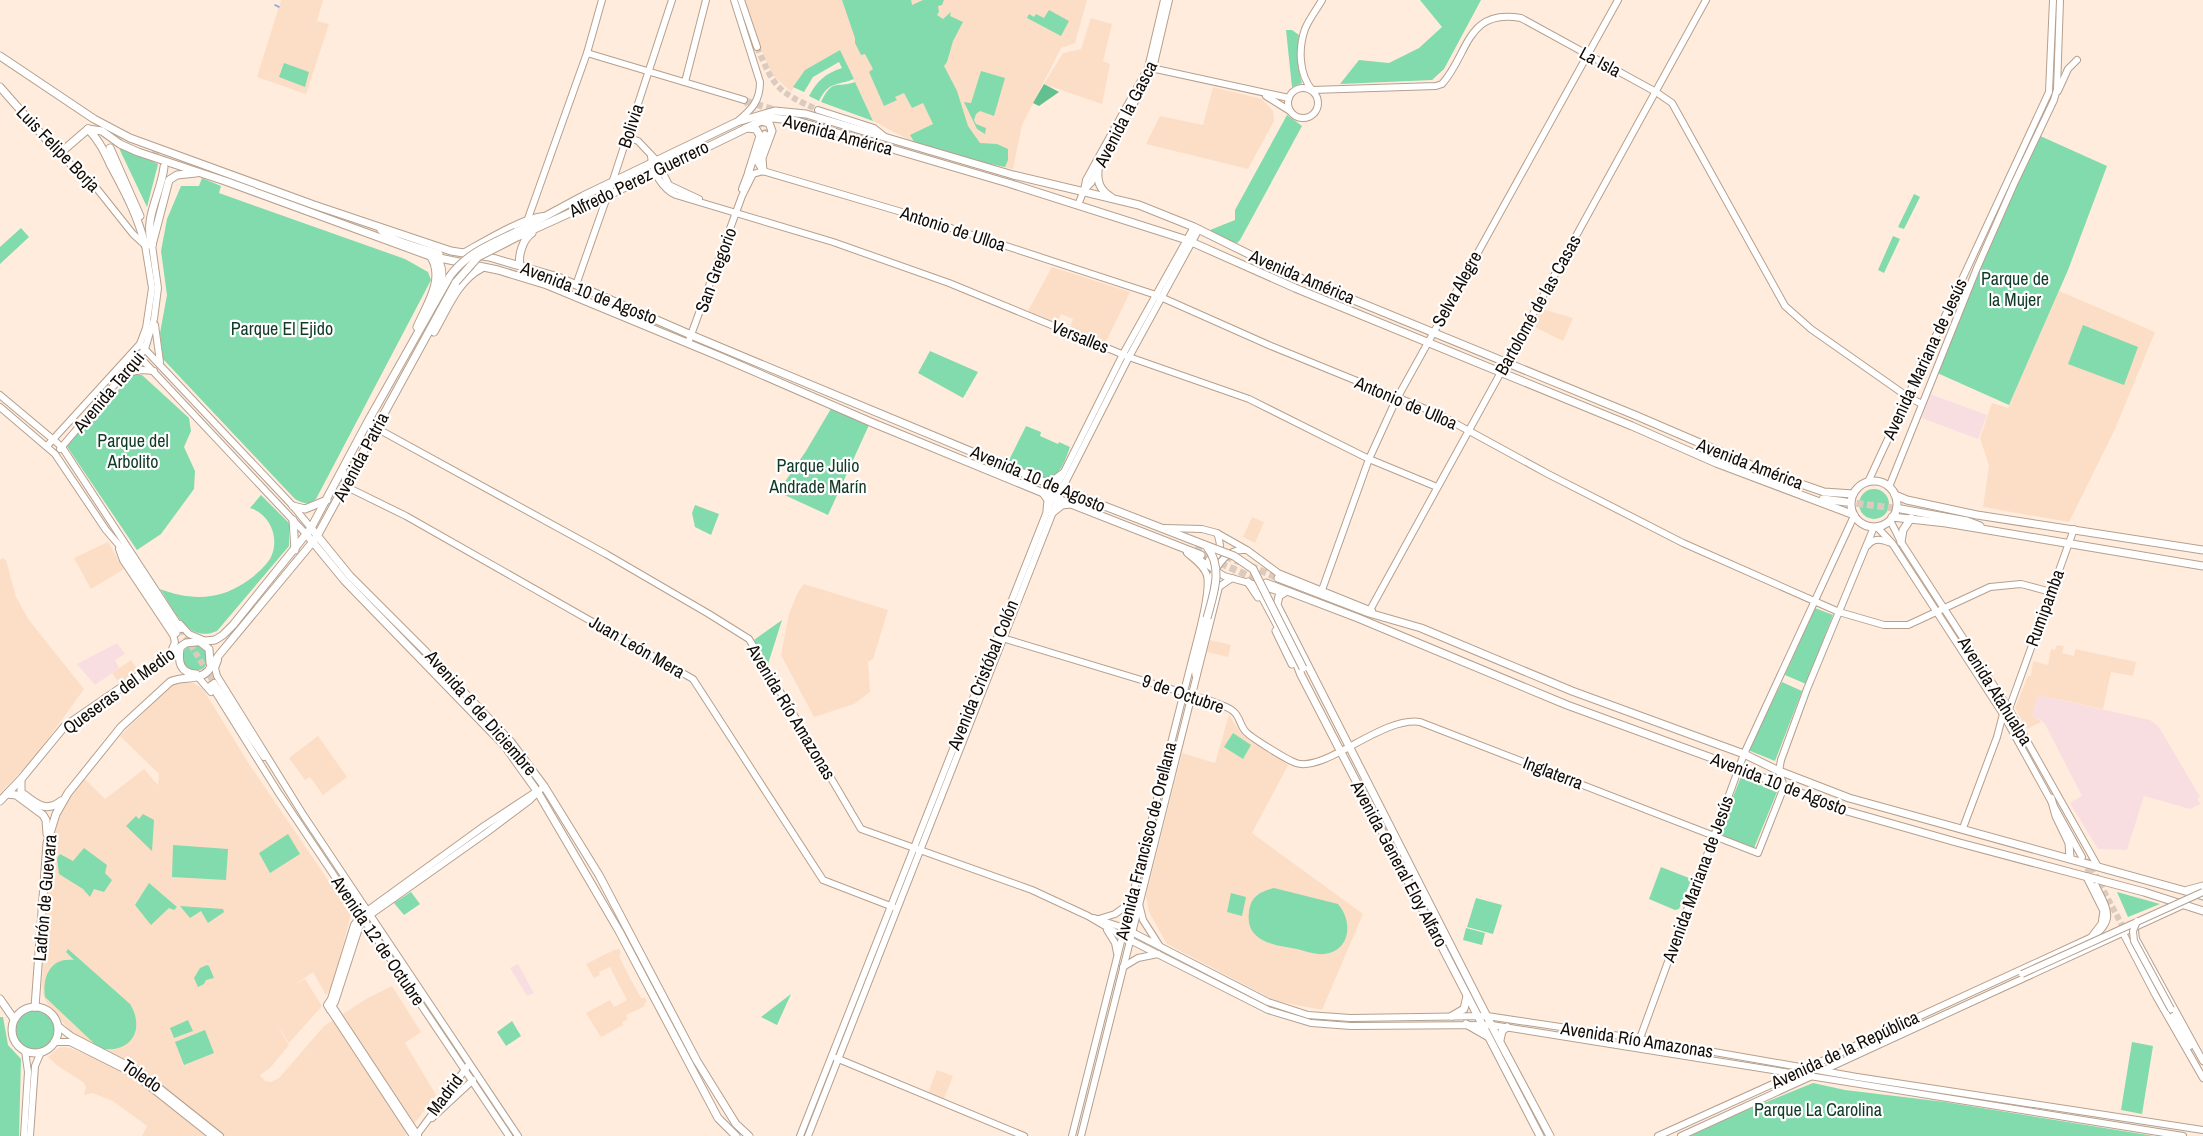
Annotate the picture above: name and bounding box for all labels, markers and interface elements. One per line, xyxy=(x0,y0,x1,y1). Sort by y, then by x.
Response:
street label: La Isla xyxy=(1575,40,1625,83)
street label: Avenida la Gasca xyxy=(1088,56,1163,172)
street label: Luis Felipe Borja xyxy=(11,100,106,197)
street label: Bolivia xyxy=(612,101,649,151)
street label: Avenida América xyxy=(780,108,896,161)
street label: Alfredo Perez Guerrero xyxy=(564,134,713,224)
street label: Antonio de Ulloa xyxy=(896,199,1009,257)
street label: San Gregorio xyxy=(689,224,742,316)
street label: Bartolomé de las Casas xyxy=(1489,230,1586,379)
street label: Avenida América xyxy=(1245,243,1359,310)
street label: Selva Alegre xyxy=(1426,246,1488,331)
street label: Avenida 10 de Agosto xyxy=(516,255,661,330)
park label: Parque de la Mujer xyxy=(1981,266,2049,312)
street label: Avenida Mariana de Jesús xyxy=(1876,274,1973,444)
street label: Versalles xyxy=(1048,314,1113,359)
park label: Parque El Ejido xyxy=(231,316,333,341)
street label: Avenida Tarqui xyxy=(67,346,150,438)
street label: Antonio de Ulloa xyxy=(1350,369,1461,435)
street label: Avenida Patria xyxy=(326,408,394,507)
park label: Parque del Arbolito xyxy=(97,428,169,474)
street label: Avenida América xyxy=(1692,431,1807,495)
street label: Avenida 10 de Agosto xyxy=(966,438,1109,518)
park label: Parque Julio Andrade Marín xyxy=(768,453,867,499)
street label: Rumipamba xyxy=(2019,566,2070,650)
street label: Avenida Cristóbal Colón xyxy=(941,596,1024,754)
street label: Juan León Mera xyxy=(585,609,690,684)
street label: Avenida Atahualpa xyxy=(1952,631,2039,750)
street label: Avenida Río Amazonas xyxy=(741,638,842,784)
street label: Queseras del Medio xyxy=(58,641,180,740)
street label: Avenida 6 de Diciembre xyxy=(419,644,543,781)
street label: 9 de Octubre xyxy=(1139,668,1228,719)
street label: Avenida Francisco de Orellana xyxy=(1109,739,1182,943)
street label: Avenida 10 de Agosto xyxy=(1706,746,1851,821)
street label: Inglaterra xyxy=(1520,750,1587,795)
street label: Avenida General Eloy Alfaro xyxy=(1344,775,1454,951)
street label: Avenida Mariana de Jesús xyxy=(1655,792,1739,966)
street label: Ladrón de Guevara xyxy=(27,834,62,962)
street label: Avenida 12 de Octubre xyxy=(325,870,431,1011)
street label: Avenida de la República xyxy=(1766,1004,1923,1095)
street label: Avenida Río Amazonas xyxy=(1558,1015,1715,1064)
street label: Toledo xyxy=(117,1053,167,1098)
street label: Madrid xyxy=(421,1069,468,1121)
park label: Parque La Carolina xyxy=(1754,1097,1882,1122)

